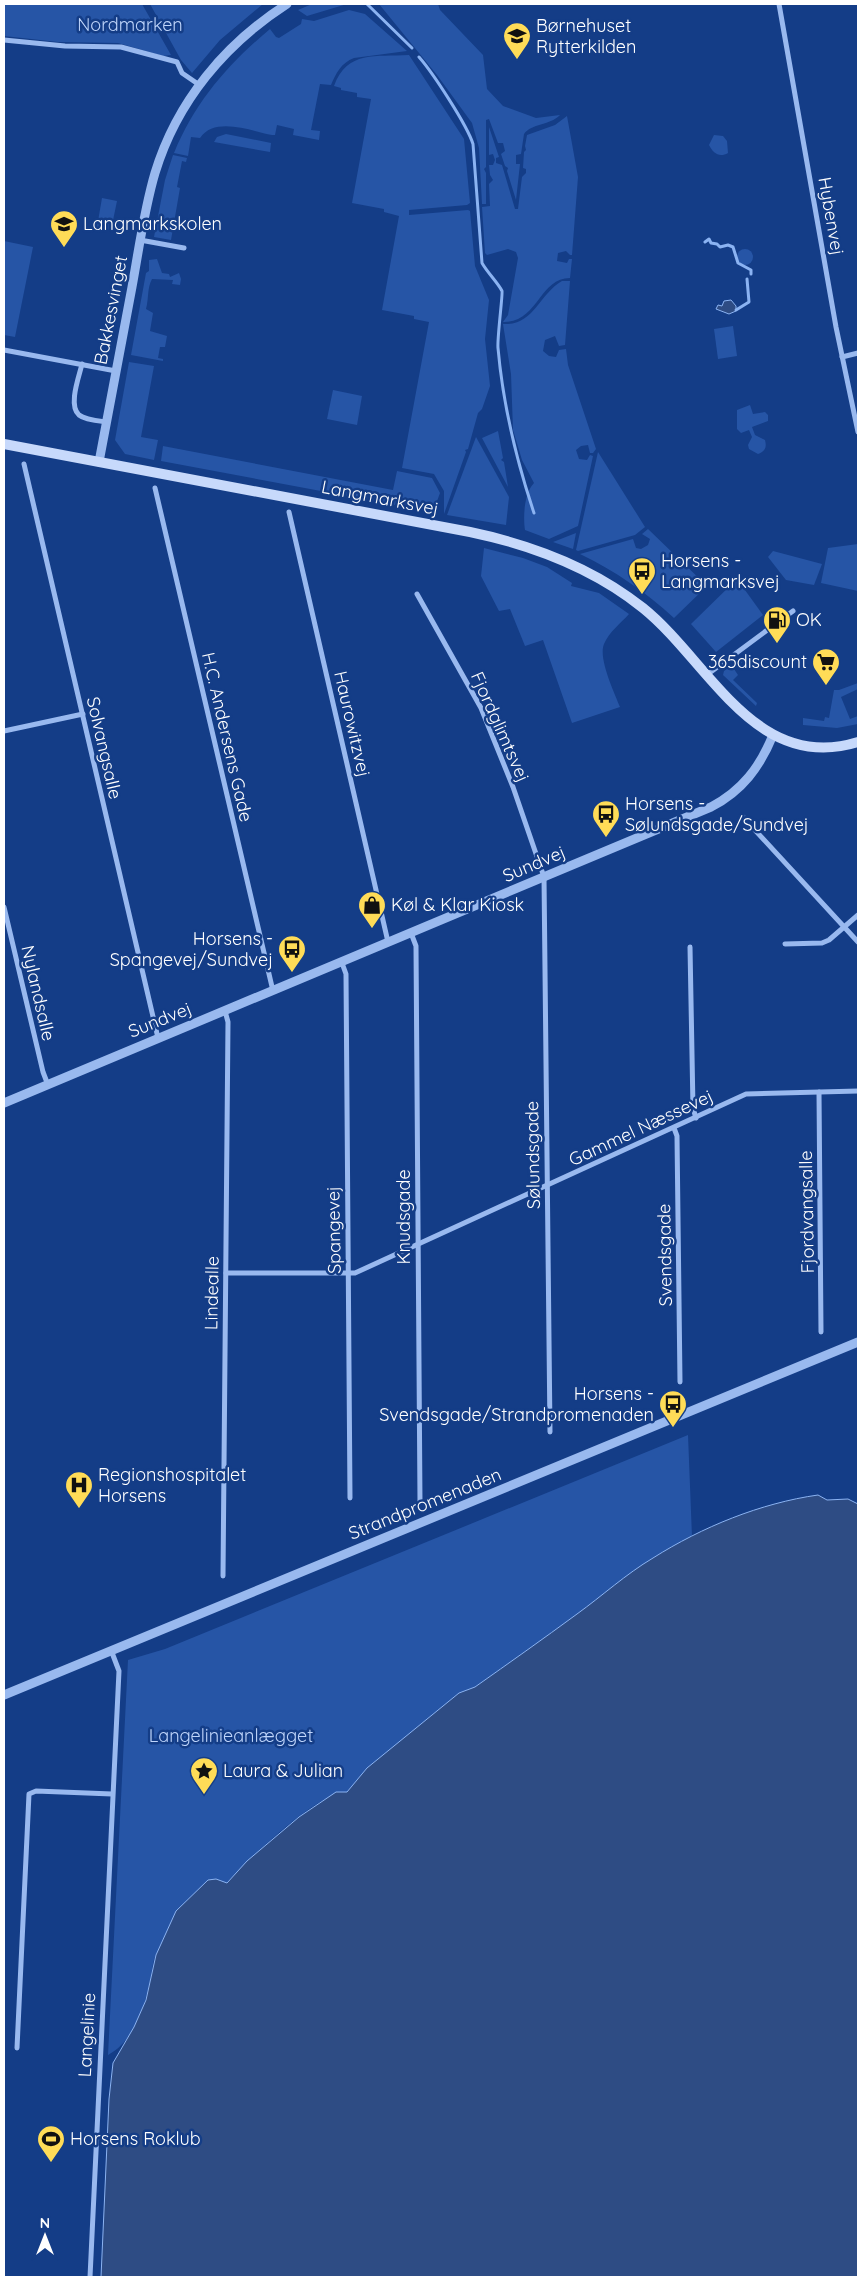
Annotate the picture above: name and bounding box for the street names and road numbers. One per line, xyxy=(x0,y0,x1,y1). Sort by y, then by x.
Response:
street label: Hybenvej xyxy=(813,175,850,257)
street label: Bakkesvinget xyxy=(89,253,132,367)
street label: Langmarksvej xyxy=(320,475,441,520)
street label: H.C. Andersens Gade xyxy=(197,650,258,824)
street label: Fjordglimtsvej xyxy=(466,668,535,786)
street label: Haurowitzvej xyxy=(329,669,376,779)
street label: Solvangsalle xyxy=(82,694,127,801)
street label: Sundvej xyxy=(499,840,569,887)
street label: Nylandsalle xyxy=(16,943,61,1043)
street label: Sundvej xyxy=(125,996,195,1043)
street label: Gammel Næssevej xyxy=(565,1084,717,1171)
street label: Sølundsgade xyxy=(520,1101,545,1209)
street label: Fjordvangsalle xyxy=(794,1150,819,1274)
street label: Knudsgade xyxy=(392,1169,415,1265)
street label: Spangevej xyxy=(321,1186,346,1274)
street label: Svendsgade xyxy=(652,1204,677,1307)
street label: Lindealle xyxy=(199,1256,224,1330)
street label: Strandpromenaden xyxy=(345,1462,505,1545)
street label: Langelinie xyxy=(73,1992,100,2078)

